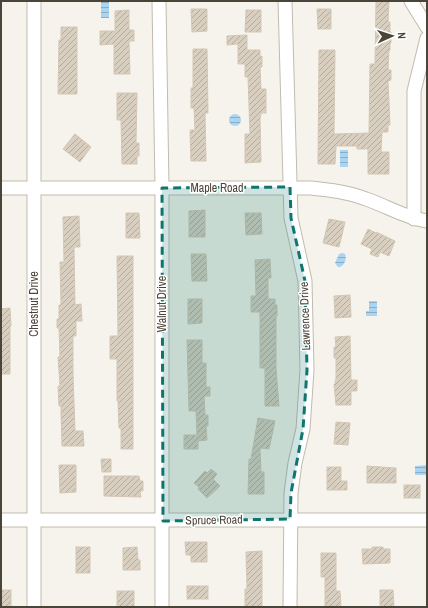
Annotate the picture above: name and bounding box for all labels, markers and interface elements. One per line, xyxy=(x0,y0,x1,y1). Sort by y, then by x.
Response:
north arrow xyxy=(372,16,412,56)
text: N xyxy=(395,32,409,39)
street label: Maple Road xyxy=(190,180,244,196)
street label: Chestnut Drive xyxy=(26,271,42,337)
street label: Walnut Drive xyxy=(154,276,170,332)
street label: Lawrence Drive xyxy=(296,281,314,351)
street label: Spruce Road xyxy=(185,512,243,528)

